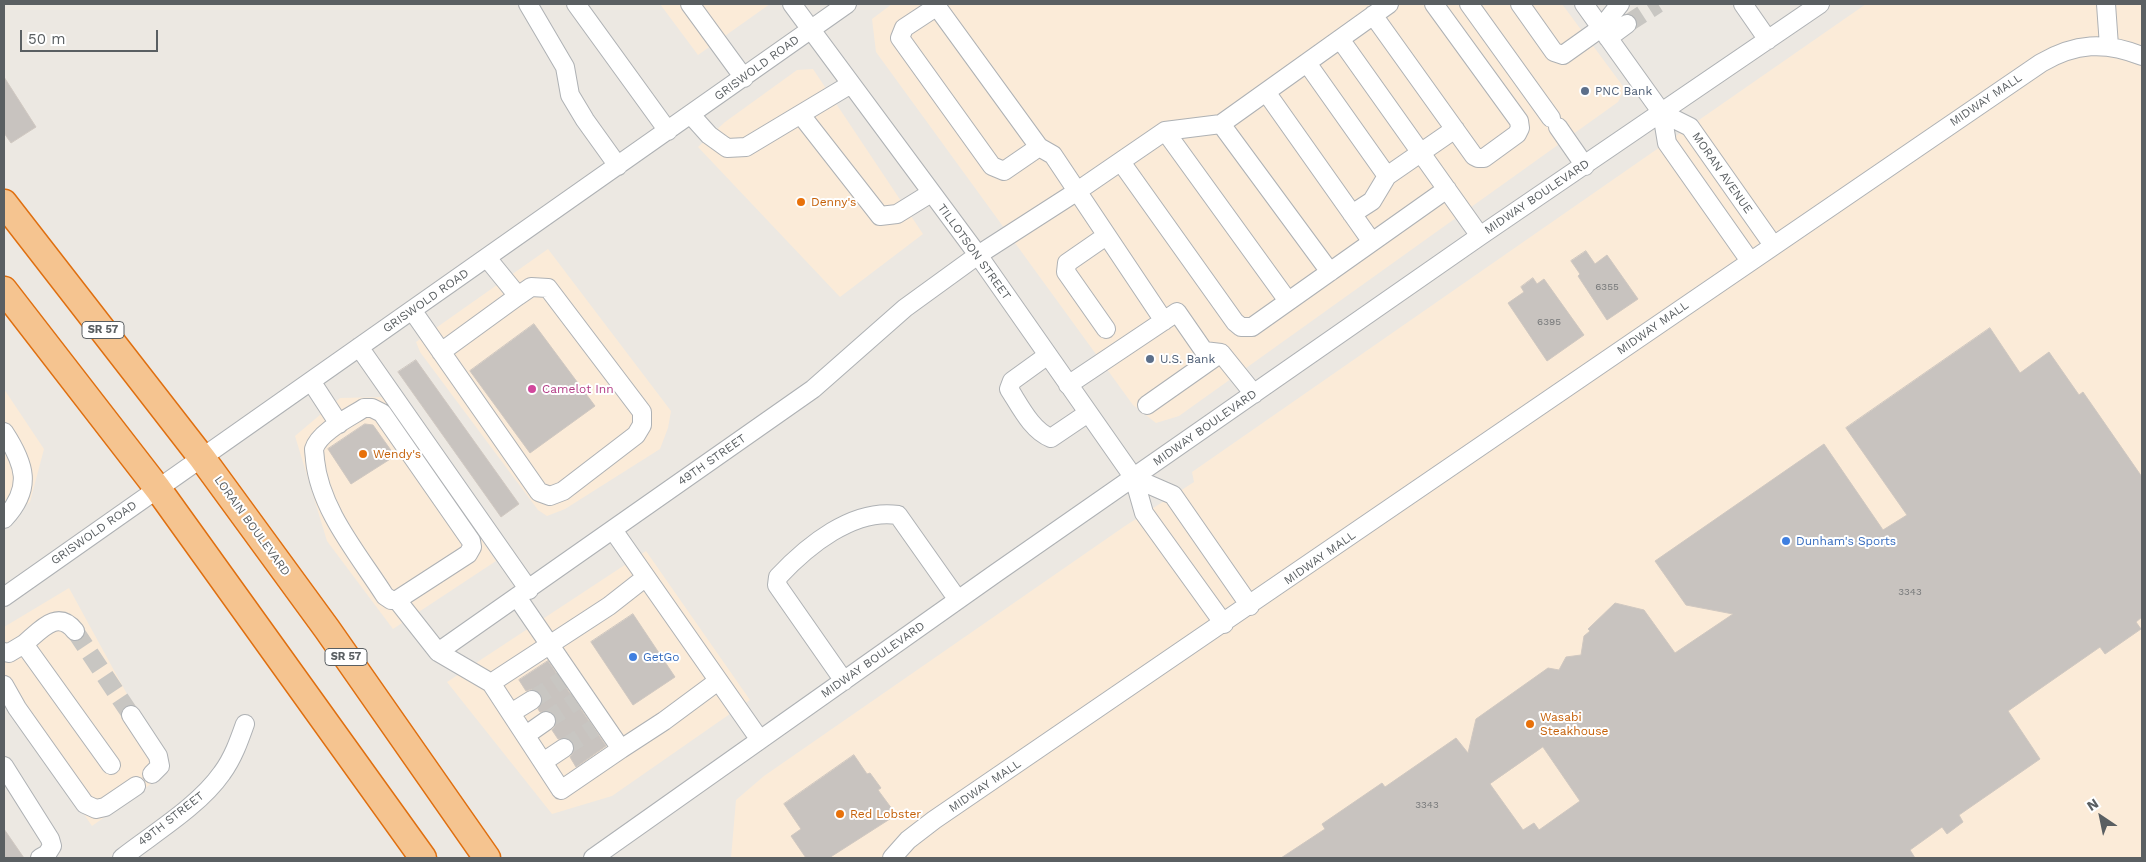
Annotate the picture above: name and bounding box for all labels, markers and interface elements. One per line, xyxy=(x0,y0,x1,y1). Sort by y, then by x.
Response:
scale bar xyxy=(22,20,160,52)
text: 50 m xyxy=(28,30,65,48)
street label: GRISWOLD ROAD xyxy=(712,32,802,104)
street label: MIDWAY MALL xyxy=(1947,71,2025,129)
place label: PNC Bank xyxy=(1595,84,1652,98)
marker: PNC Bank xyxy=(1579,85,1591,97)
street label: MORAN AVENUE xyxy=(1689,130,1755,216)
street label: MIDWAY BOULEVARD xyxy=(1482,157,1592,237)
place label: Denny's xyxy=(811,195,856,209)
marker: Denny's xyxy=(795,196,807,208)
street label: TILLOTSON STREET xyxy=(934,201,1014,303)
street label: GRISWOLD ROAD xyxy=(380,266,472,336)
house number: 6355 xyxy=(1595,281,1619,293)
street label: MIDWAY MALL xyxy=(1614,298,1692,358)
house number: 6395 xyxy=(1537,316,1561,328)
road number: SR 57 xyxy=(82,322,124,338)
place label: U.S. Bank xyxy=(1160,352,1215,366)
marker: U.S. Bank xyxy=(1144,353,1156,365)
place label: Camelot Inn xyxy=(542,382,614,396)
marker: Camelot Inn xyxy=(526,383,538,395)
street label: MIDWAY BOULEVARD xyxy=(1150,387,1260,469)
street label: 49TH STREET xyxy=(675,431,749,489)
place label: Wendy's xyxy=(373,447,421,461)
marker: Wendy's xyxy=(357,448,369,460)
street label: LORAIN BOULEVARD xyxy=(211,473,293,579)
street label: GRISWOLD ROAD xyxy=(48,498,140,568)
street label: MIDWAY MALL xyxy=(1281,528,1359,588)
place label: Dunham's Sports xyxy=(1796,534,1896,548)
marker: Dunham's Sports xyxy=(1780,535,1792,547)
house number: 3343 xyxy=(1898,586,1922,598)
street label: MIDWAY BOULEVARD xyxy=(818,619,928,701)
road number: SR 57 xyxy=(325,649,367,666)
place label: GetGo xyxy=(643,650,679,664)
marker: GetGo xyxy=(627,651,639,663)
place label: Wasabi Steakhouse xyxy=(1540,710,1609,738)
marker: Wasabi Steakhouse xyxy=(1524,718,1536,730)
street label: MIDWAY MALL xyxy=(946,757,1024,815)
street label: 49TH STREET xyxy=(135,789,207,849)
north arrow xyxy=(2076,792,2126,842)
text: N xyxy=(2084,795,2101,814)
house number: 3343 xyxy=(1415,799,1439,811)
place label: Red Lobster xyxy=(850,807,921,821)
marker: Red Lobster xyxy=(834,808,846,820)

